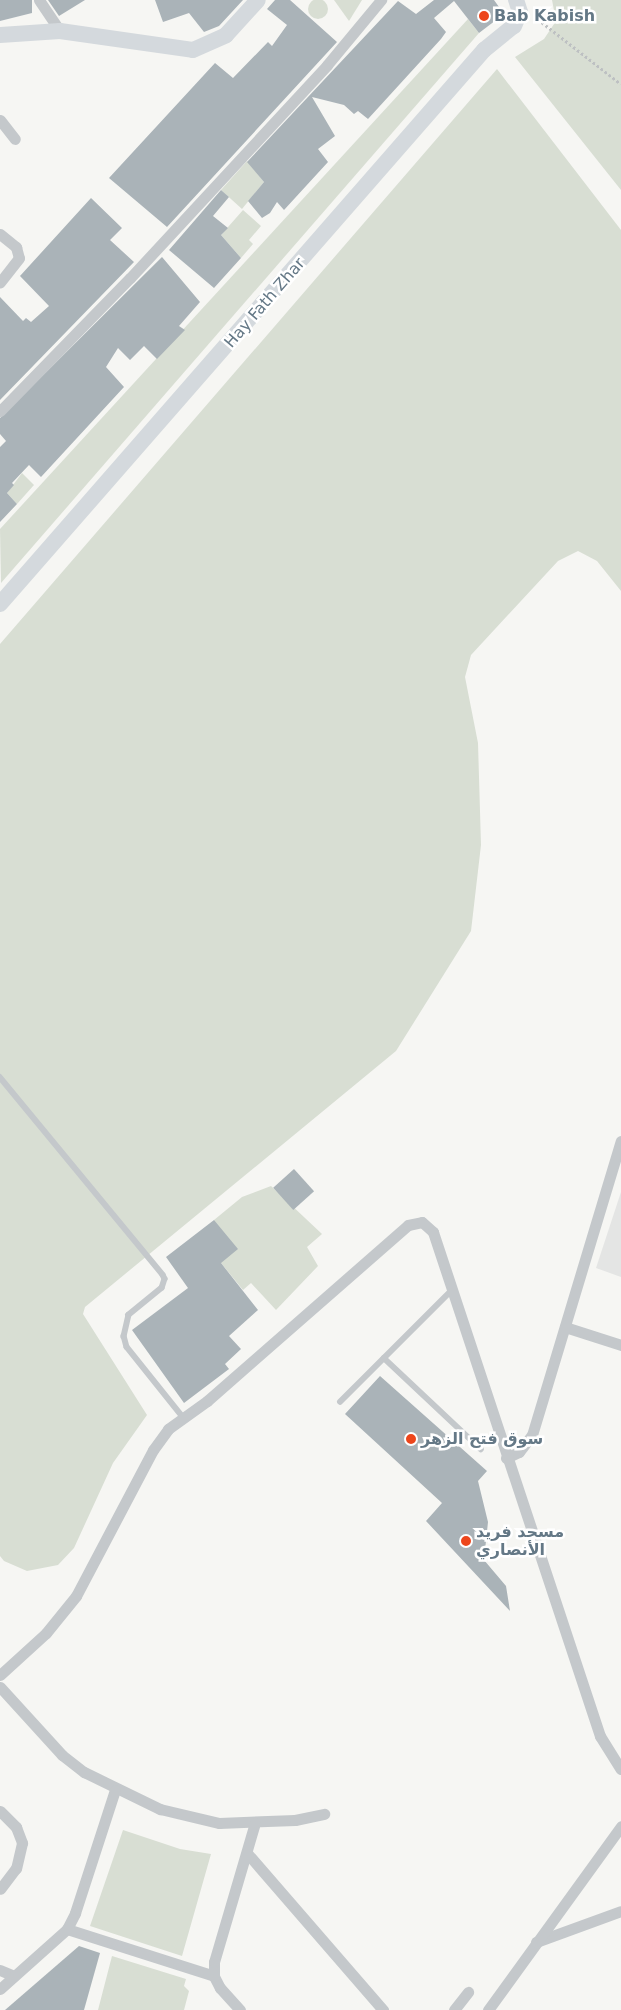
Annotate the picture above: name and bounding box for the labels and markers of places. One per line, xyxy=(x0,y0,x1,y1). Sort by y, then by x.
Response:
place label: Bab Kabish xyxy=(494,6,595,26)
marker: Bab Kabish xyxy=(478,10,490,22)
place label: سوق فتح الزهر xyxy=(421,1429,543,1449)
marker: سوق فتح الزهر xyxy=(405,1433,417,1445)
place label: مسجد فريد الأنصاري xyxy=(476,1522,564,1560)
marker: مسجد فريد الأنصاري xyxy=(460,1535,472,1547)

